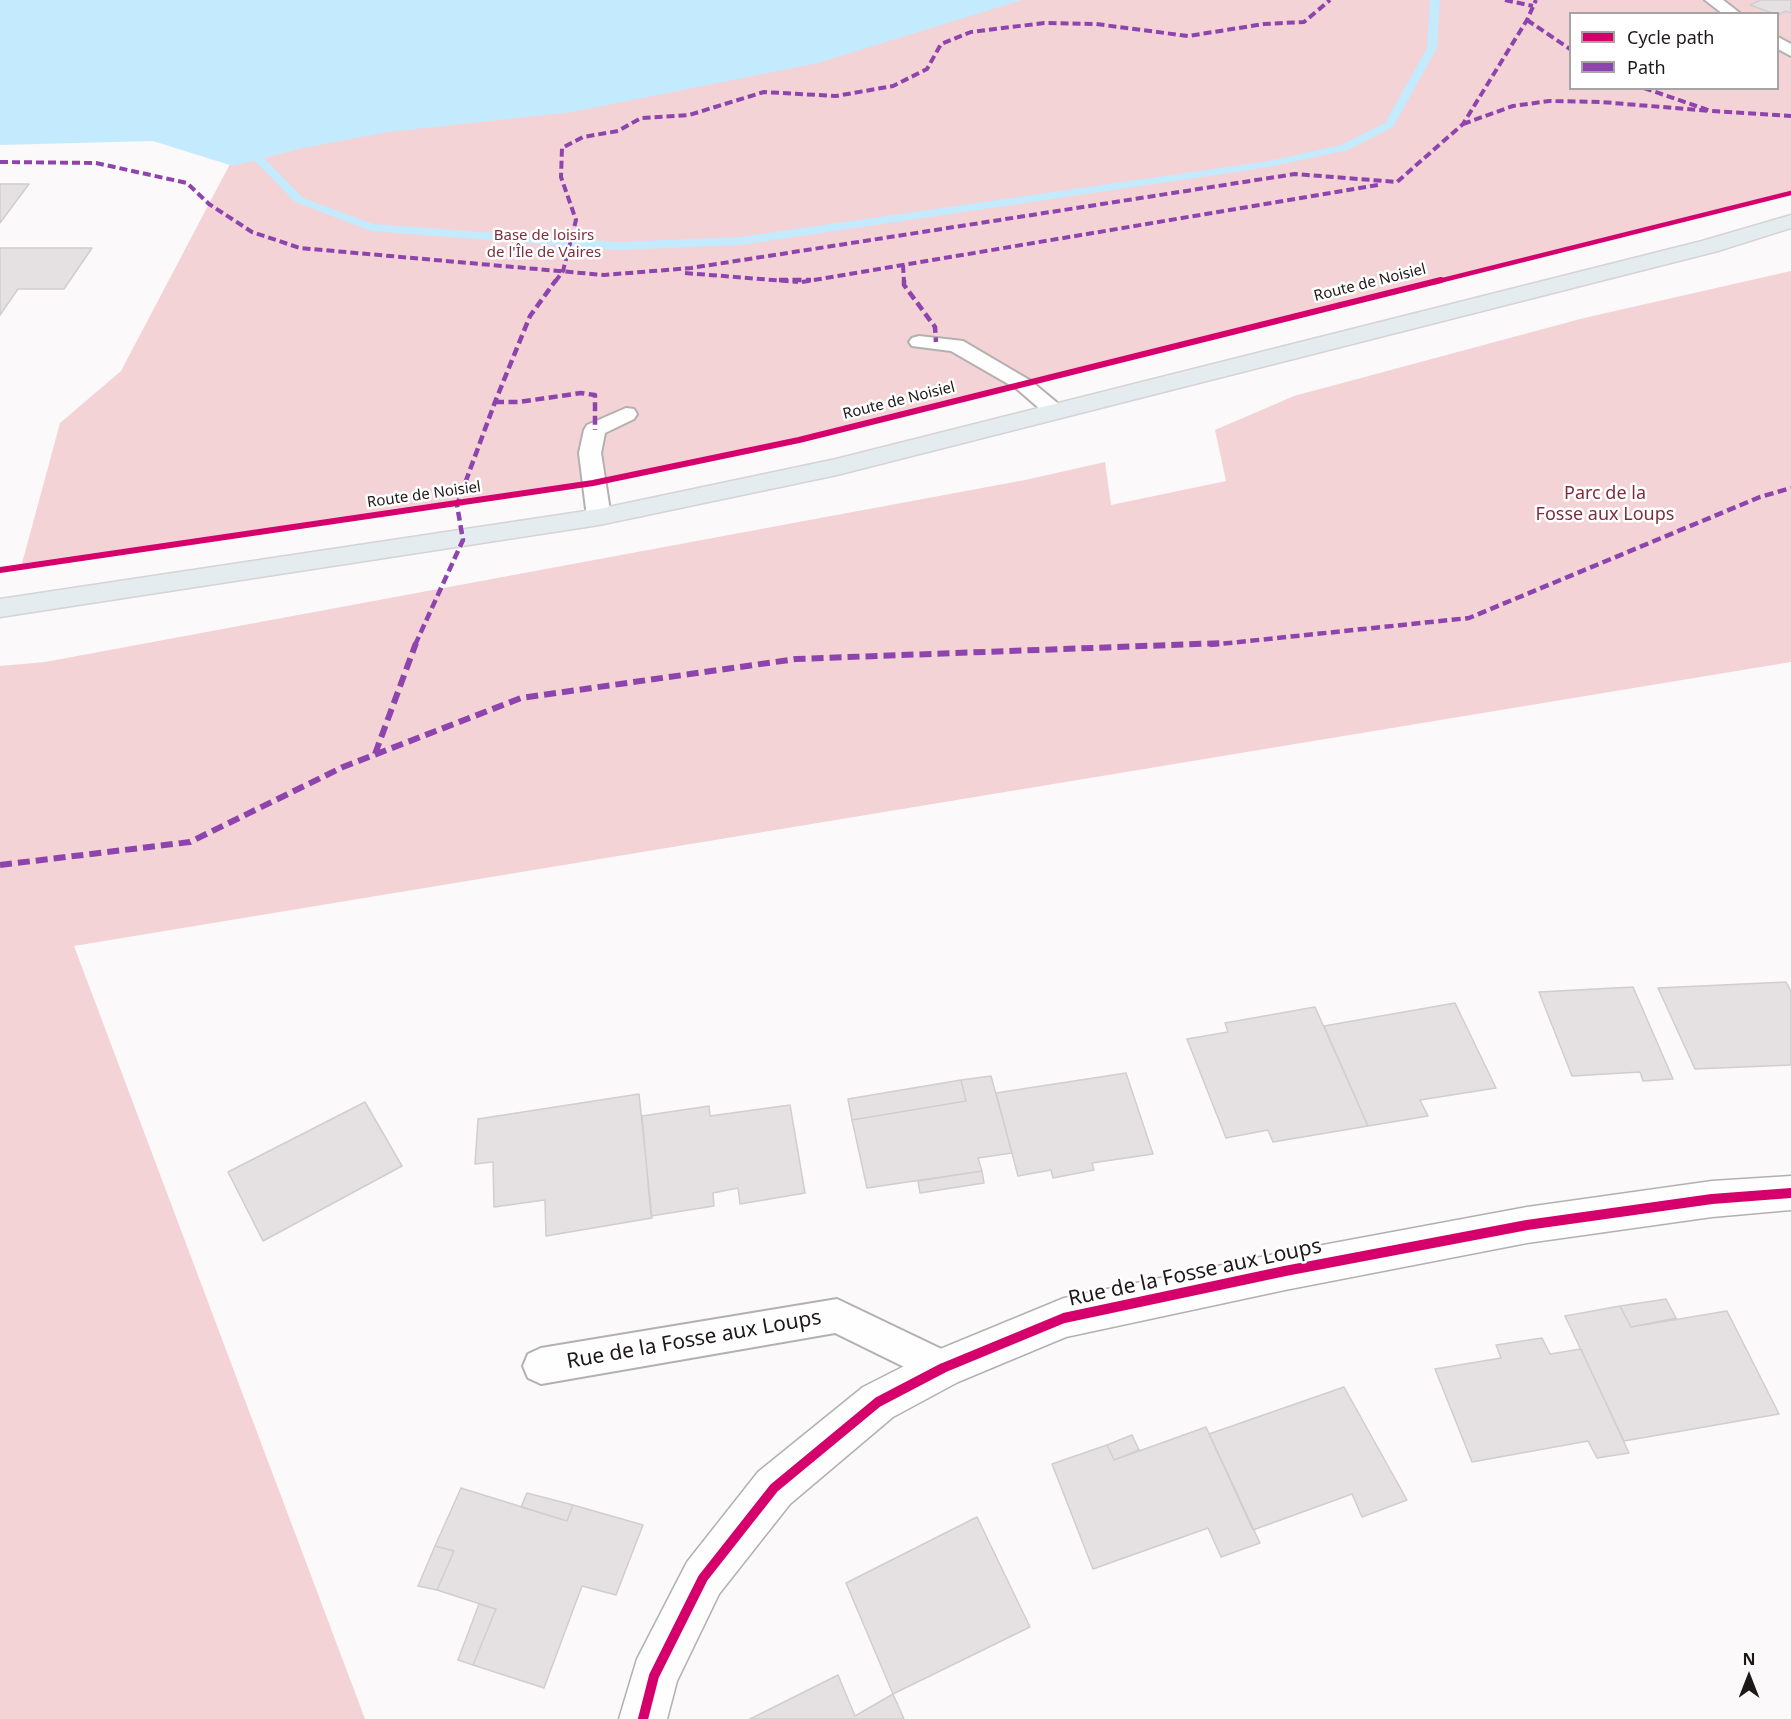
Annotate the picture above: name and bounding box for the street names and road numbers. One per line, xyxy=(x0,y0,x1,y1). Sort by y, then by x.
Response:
street label: Route de Noisiel xyxy=(1312,260,1428,306)
street label: Route de Noisiel xyxy=(841,378,957,424)
street label: Route de Noisiel xyxy=(366,478,482,512)
street label: Rue de la Fosse aux Loups xyxy=(1066,1234,1324,1312)
street label: Rue de la Fosse aux Loups xyxy=(565,1305,823,1375)

